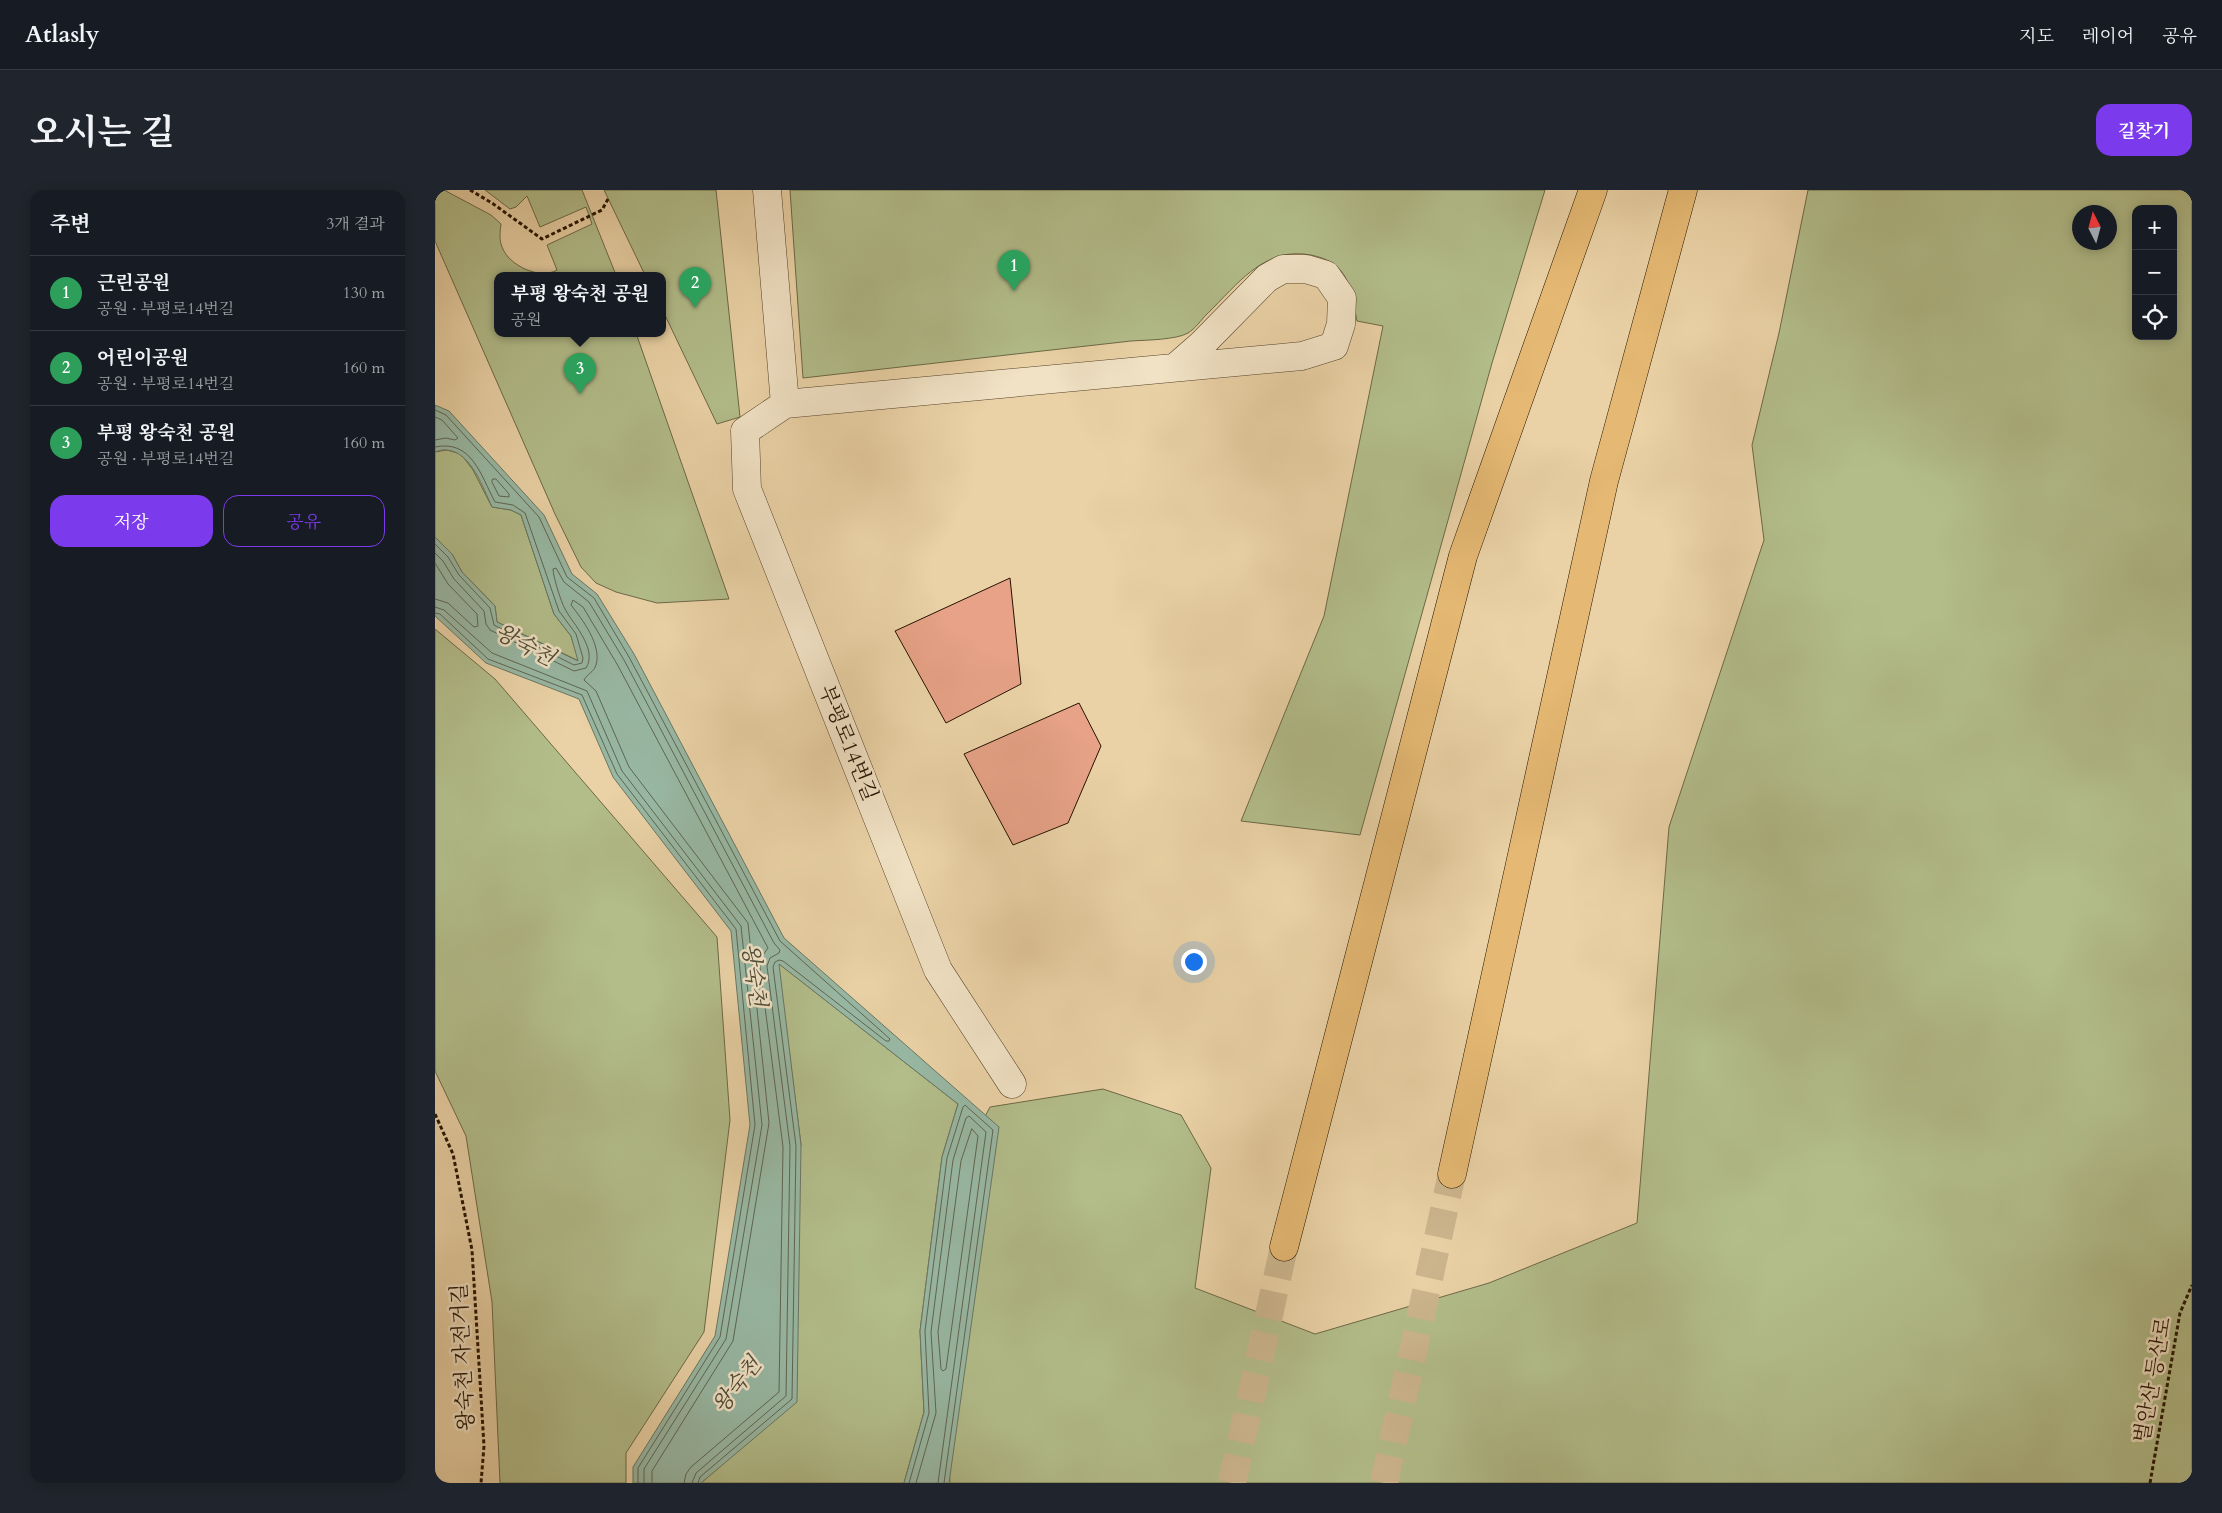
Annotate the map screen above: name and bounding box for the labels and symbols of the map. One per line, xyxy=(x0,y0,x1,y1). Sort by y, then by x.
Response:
north arrow xyxy=(2072,205,2117,250)
pin: 1 xyxy=(998,250,1030,291)
pin: 2 xyxy=(679,267,711,308)
pin: 3 xyxy=(564,353,596,394)
water label: 왕숙천 xyxy=(490,617,562,674)
street label: 부평로14번길 xyxy=(812,681,884,805)
water label: 왕숙천 xyxy=(735,941,774,1010)
your location xyxy=(1181,949,1207,975)
street label: 왕숙천 자전거길 xyxy=(445,1283,481,1431)
street label: 벌안산 등산로 xyxy=(2128,1315,2178,1445)
water label: 왕숙천 xyxy=(706,1349,770,1419)

